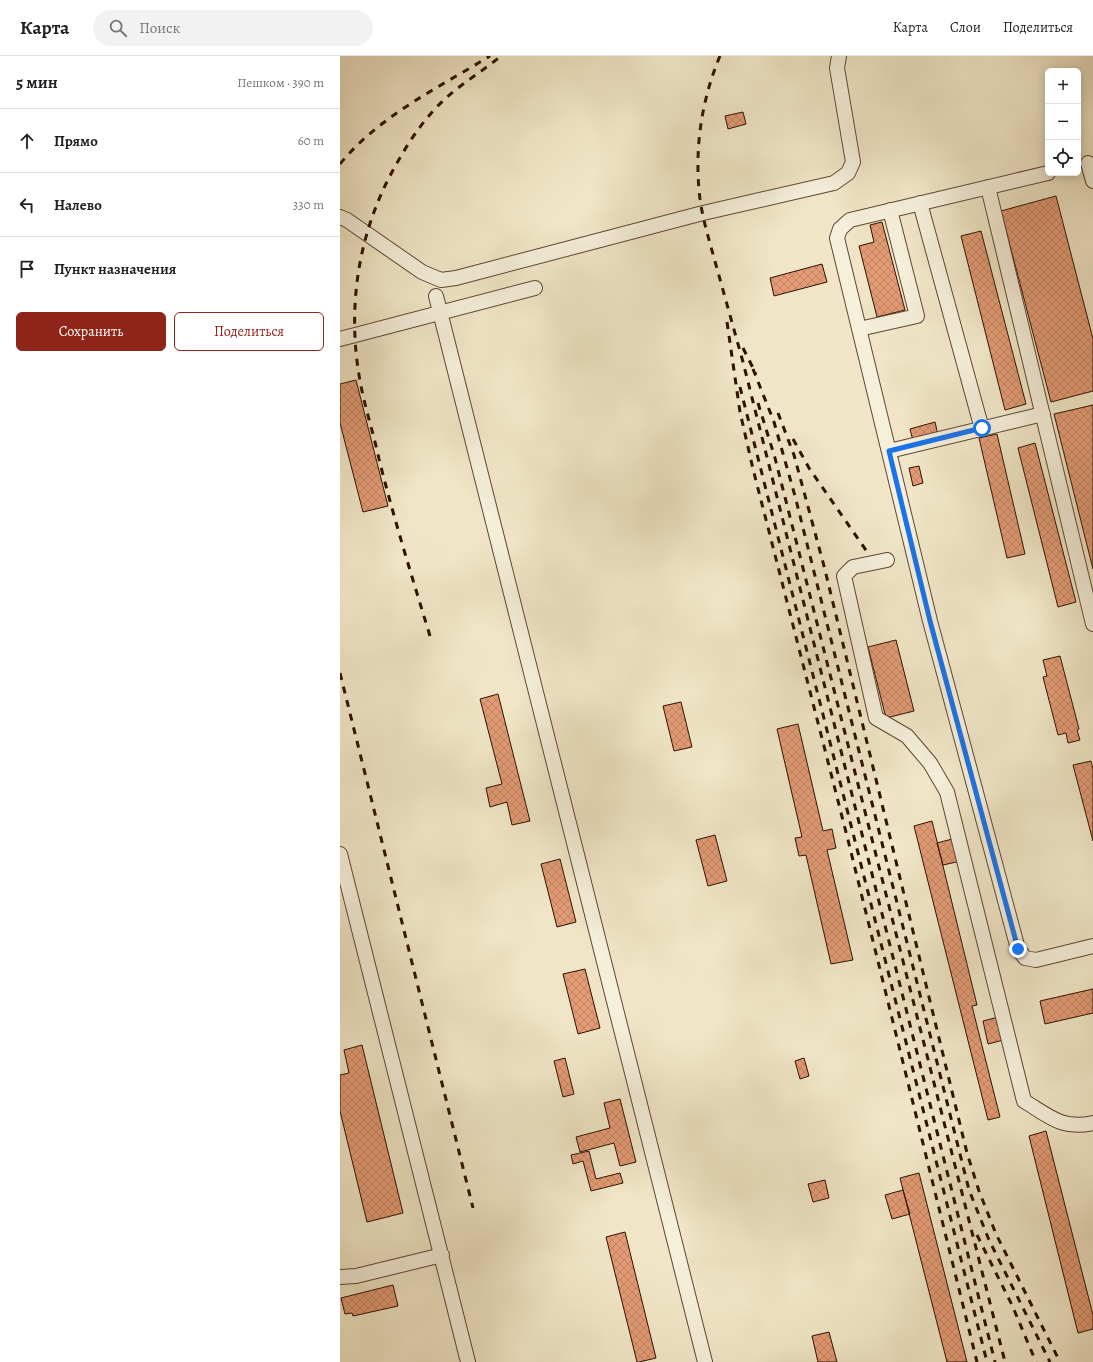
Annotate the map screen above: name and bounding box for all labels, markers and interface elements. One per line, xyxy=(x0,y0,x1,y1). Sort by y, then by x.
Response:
search box xyxy=(93,10,373,46)
text: Карта xyxy=(20,15,69,41)
icon: search xyxy=(107,17,129,39)
text: Поиск xyxy=(139,18,180,38)
text: Карта xyxy=(893,18,928,37)
text: Слои xyxy=(950,18,981,37)
text: Поделиться xyxy=(1003,18,1073,37)
map controls xyxy=(1045,68,1081,176)
button: + xyxy=(1045,68,1081,104)
text: 5 мин xyxy=(16,71,58,94)
text: Пешком · 390 m xyxy=(237,74,324,91)
button: − xyxy=(1045,104,1081,140)
icon: ahead xyxy=(16,130,38,152)
text: Прямо xyxy=(54,131,98,151)
text: 60 m xyxy=(298,132,324,149)
button: locate xyxy=(1045,140,1081,176)
icon: left xyxy=(16,194,38,216)
text: Налево xyxy=(54,195,102,215)
text: 330 m xyxy=(293,196,324,213)
icon: arrive xyxy=(16,258,38,280)
text: Пункт назначения xyxy=(54,259,176,279)
button: Сохранить xyxy=(16,312,166,351)
button: Поделиться xyxy=(174,312,324,351)
route start xyxy=(973,419,991,437)
route end xyxy=(1009,940,1027,958)

